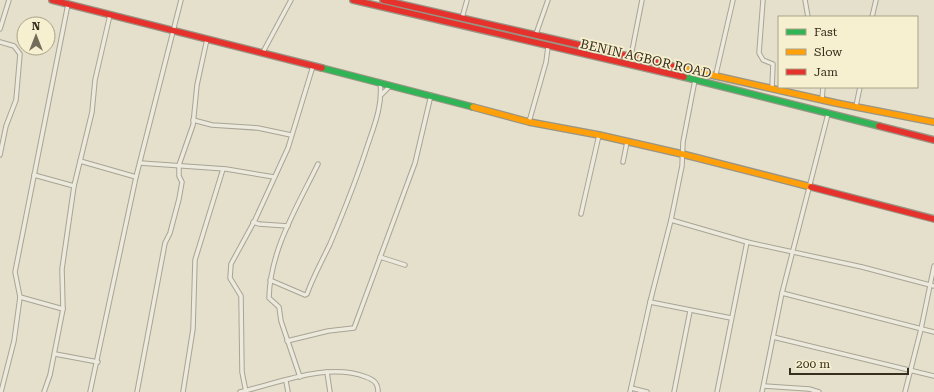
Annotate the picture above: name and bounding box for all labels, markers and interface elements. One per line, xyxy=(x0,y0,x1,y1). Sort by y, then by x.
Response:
north arrow xyxy=(16,16,56,56)
legend xyxy=(778,16,918,88)
text: N xyxy=(32,20,41,33)
text: Fast xyxy=(814,25,838,39)
street label: BENIN AGBOR ROAD xyxy=(579,36,713,81)
text: Slow xyxy=(814,45,842,59)
text: Jam xyxy=(814,65,838,79)
scale bar xyxy=(790,350,908,376)
text: 200 m xyxy=(796,357,830,371)

